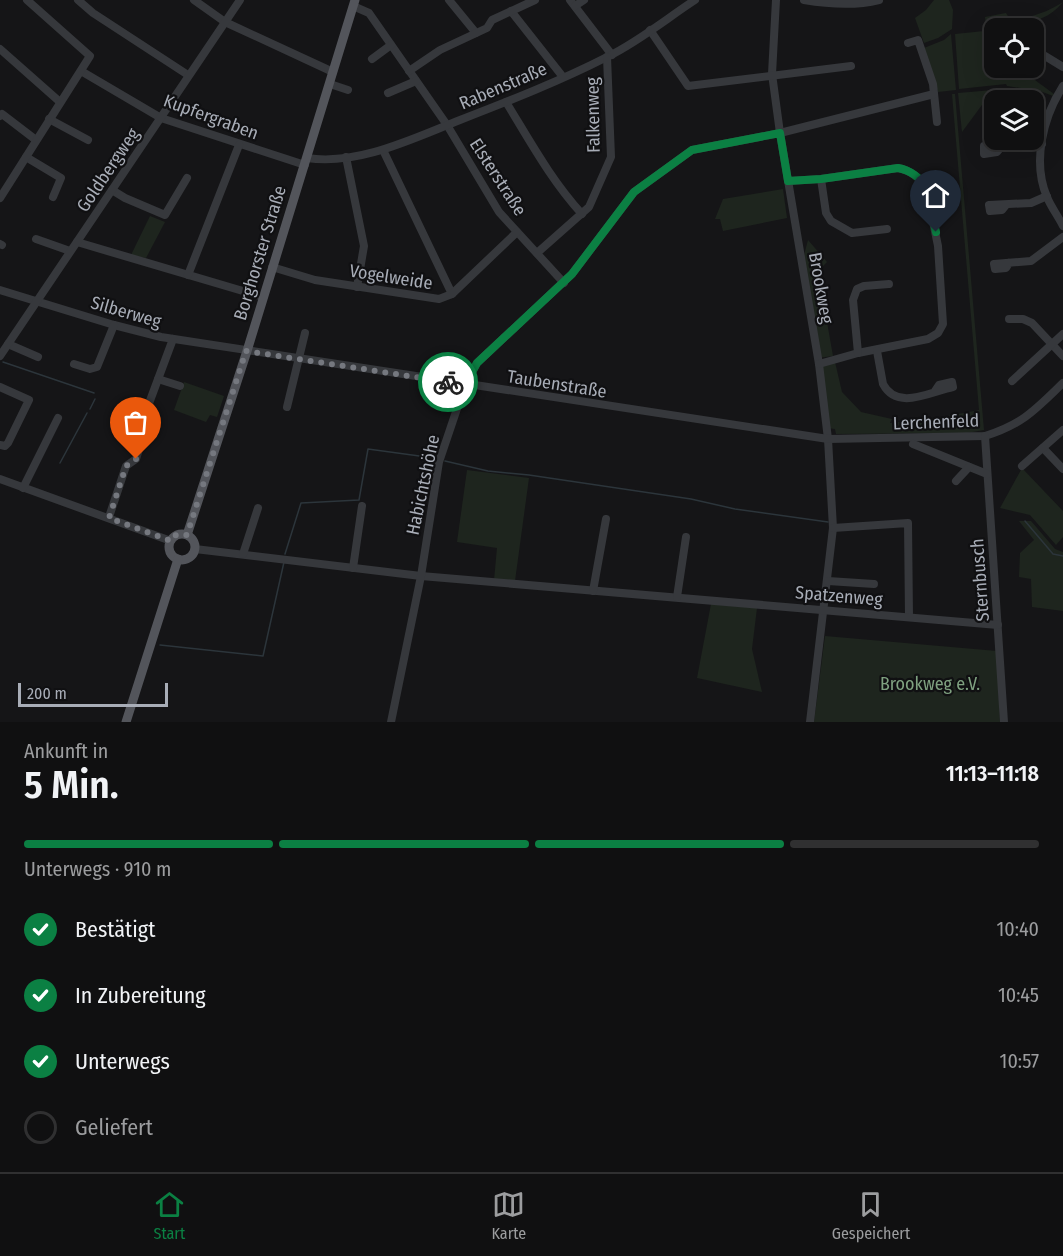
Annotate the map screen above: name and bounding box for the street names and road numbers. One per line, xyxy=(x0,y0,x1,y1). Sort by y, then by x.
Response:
street label: Rabenstraße xyxy=(456,58,550,114)
street label: Falkenweg xyxy=(581,76,605,153)
street label: Kupfergraben xyxy=(160,90,262,144)
street label: Goldbergweg xyxy=(72,124,144,216)
street label: Elsterstraße xyxy=(465,134,531,220)
street label: Borghorster Straße xyxy=(229,183,291,323)
street label: Brookweg xyxy=(804,251,838,326)
street label: Vogelweide xyxy=(348,260,434,294)
street label: Silberweg xyxy=(88,291,164,333)
street label: Taubenstraße xyxy=(506,365,608,403)
street label: Lerchenfeld xyxy=(892,409,980,435)
street label: Habichtshöhe xyxy=(402,433,444,537)
street label: Sternbusch xyxy=(966,538,994,622)
street label: Spatzenweg xyxy=(794,581,884,611)

